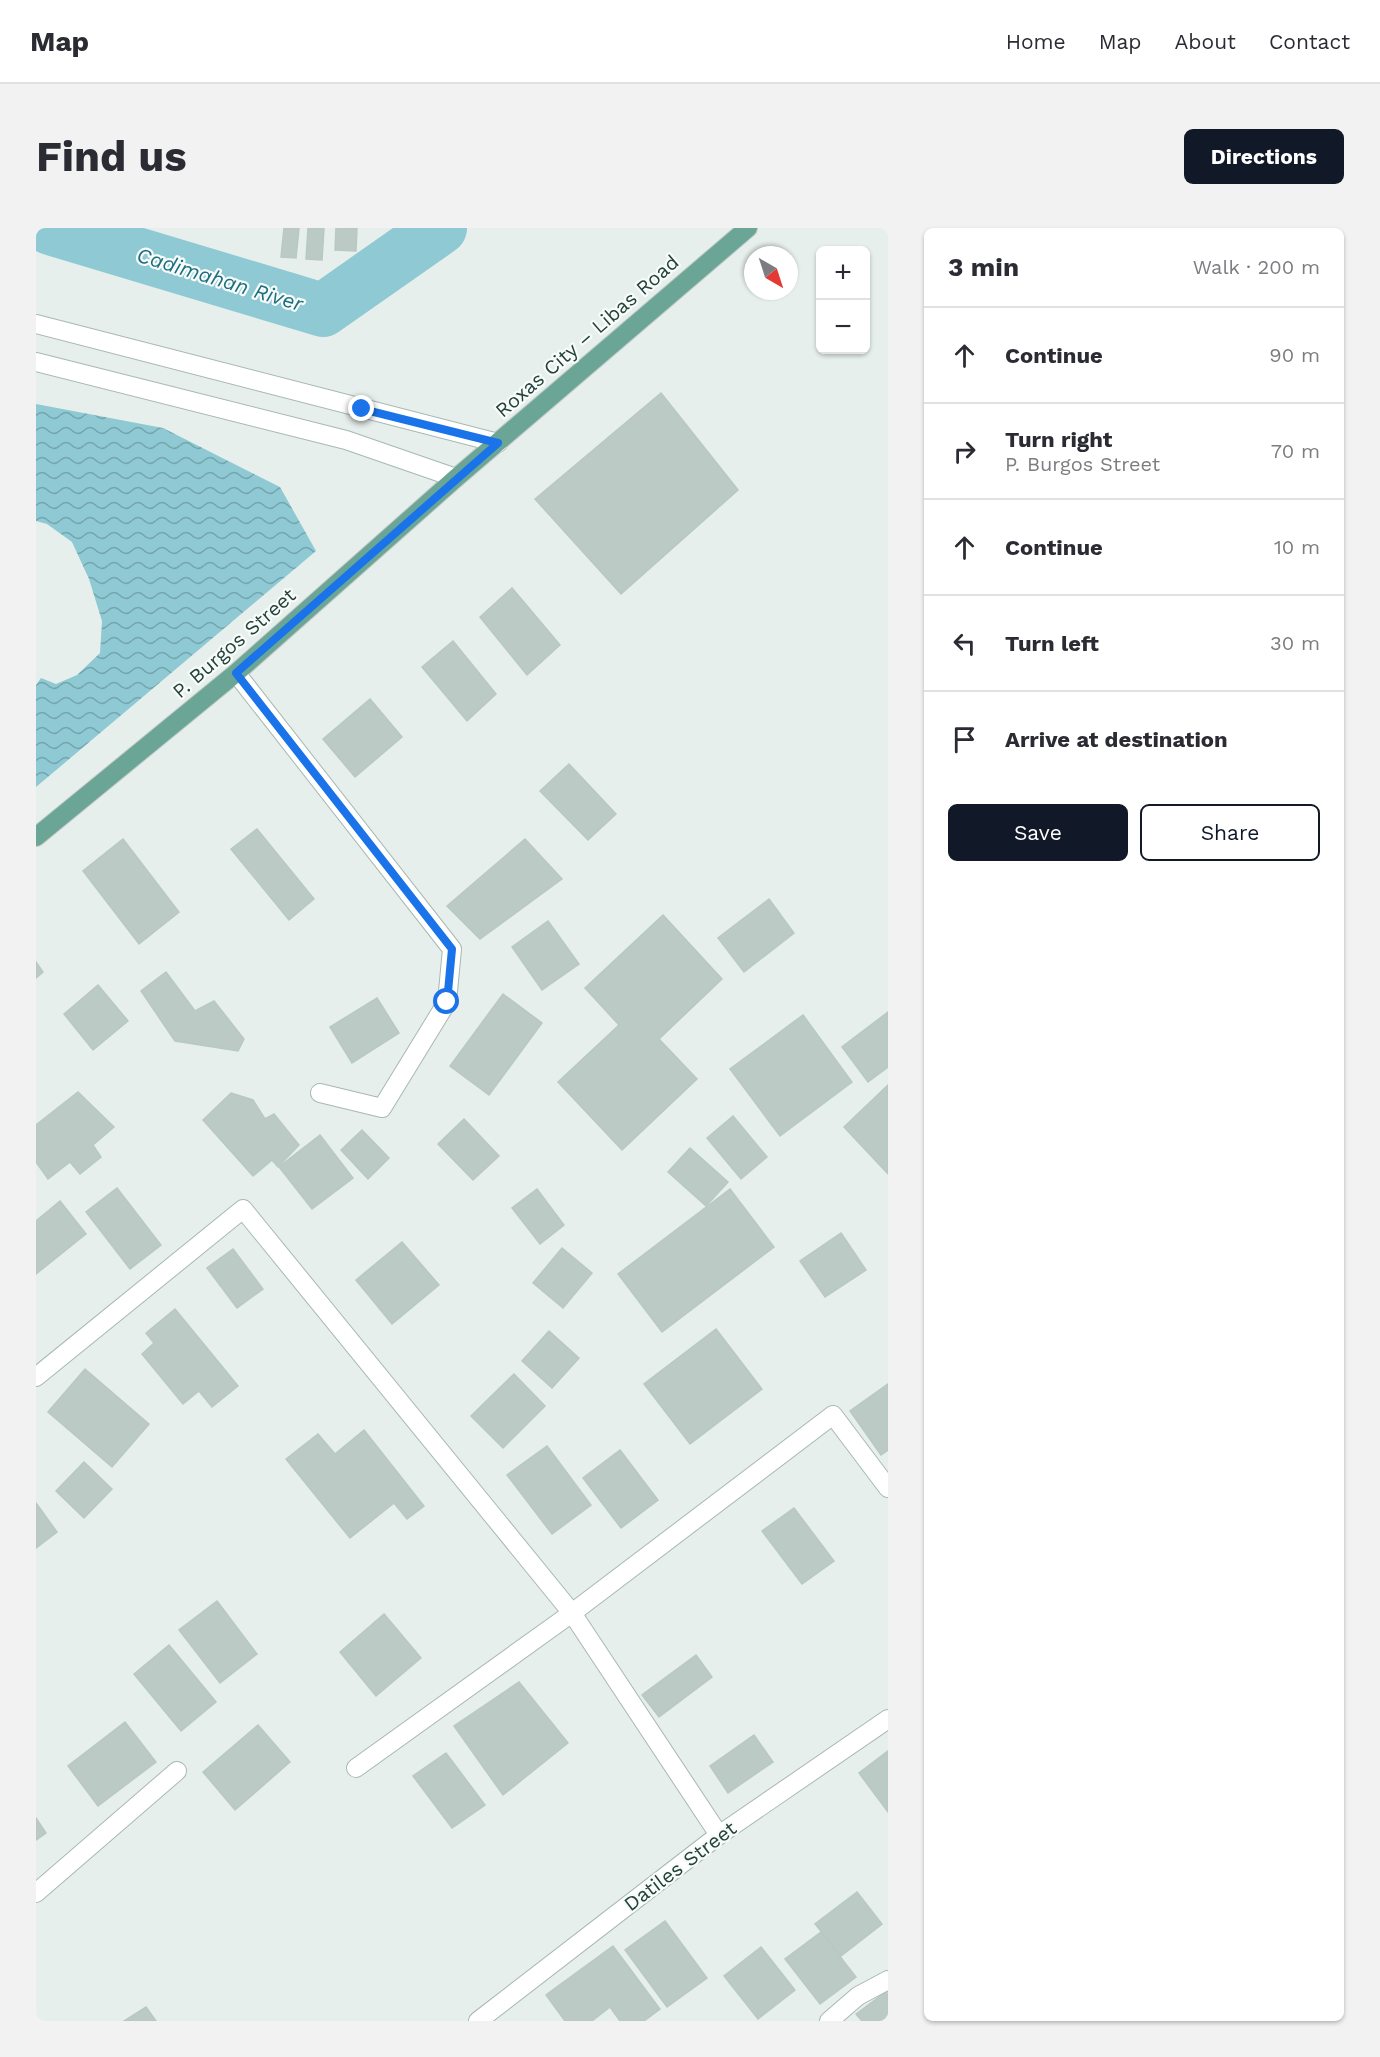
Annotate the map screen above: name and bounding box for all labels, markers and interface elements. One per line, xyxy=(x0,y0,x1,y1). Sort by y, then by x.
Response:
text: Map xyxy=(30,25,89,58)
text: Home xyxy=(1006,29,1066,54)
text: Map xyxy=(1099,29,1142,54)
text: About xyxy=(1175,29,1236,54)
text: Contact xyxy=(1269,29,1350,54)
button: Directions xyxy=(1184,129,1344,184)
text: Find us xyxy=(36,132,187,181)
water label: Cadimahan River xyxy=(134,242,307,316)
north arrow xyxy=(744,246,798,300)
map controls xyxy=(816,246,870,354)
button: + xyxy=(816,246,870,300)
street label: Roxas City – Libas Road xyxy=(490,250,684,422)
text: 3 min xyxy=(948,252,1019,282)
text: Walk · 200 m xyxy=(1193,255,1320,279)
button: − xyxy=(816,300,870,354)
icon: ahead xyxy=(948,339,981,372)
text: Continue xyxy=(1005,343,1103,368)
text: 90 m xyxy=(1269,343,1320,367)
route end xyxy=(348,395,374,421)
text: Turn right xyxy=(1005,427,1112,452)
icon: right xyxy=(948,435,981,468)
text: 70 m xyxy=(1271,439,1320,463)
text: P. Burgos Street xyxy=(1005,452,1160,476)
icon: ahead xyxy=(948,531,981,564)
text: Continue xyxy=(1005,535,1103,560)
text: 10 m xyxy=(1274,535,1320,559)
street label: P. Burgos Street xyxy=(168,583,301,703)
icon: left xyxy=(948,627,981,660)
text: Turn left xyxy=(1005,631,1099,656)
text: 30 m xyxy=(1270,631,1320,655)
icon: arrive xyxy=(948,723,981,756)
text: Arrive at destination xyxy=(1005,727,1228,752)
button: Save xyxy=(948,804,1128,861)
button: Share xyxy=(1140,804,1320,861)
route start xyxy=(433,988,459,1014)
street label: Datiles Street xyxy=(619,1816,741,1916)

